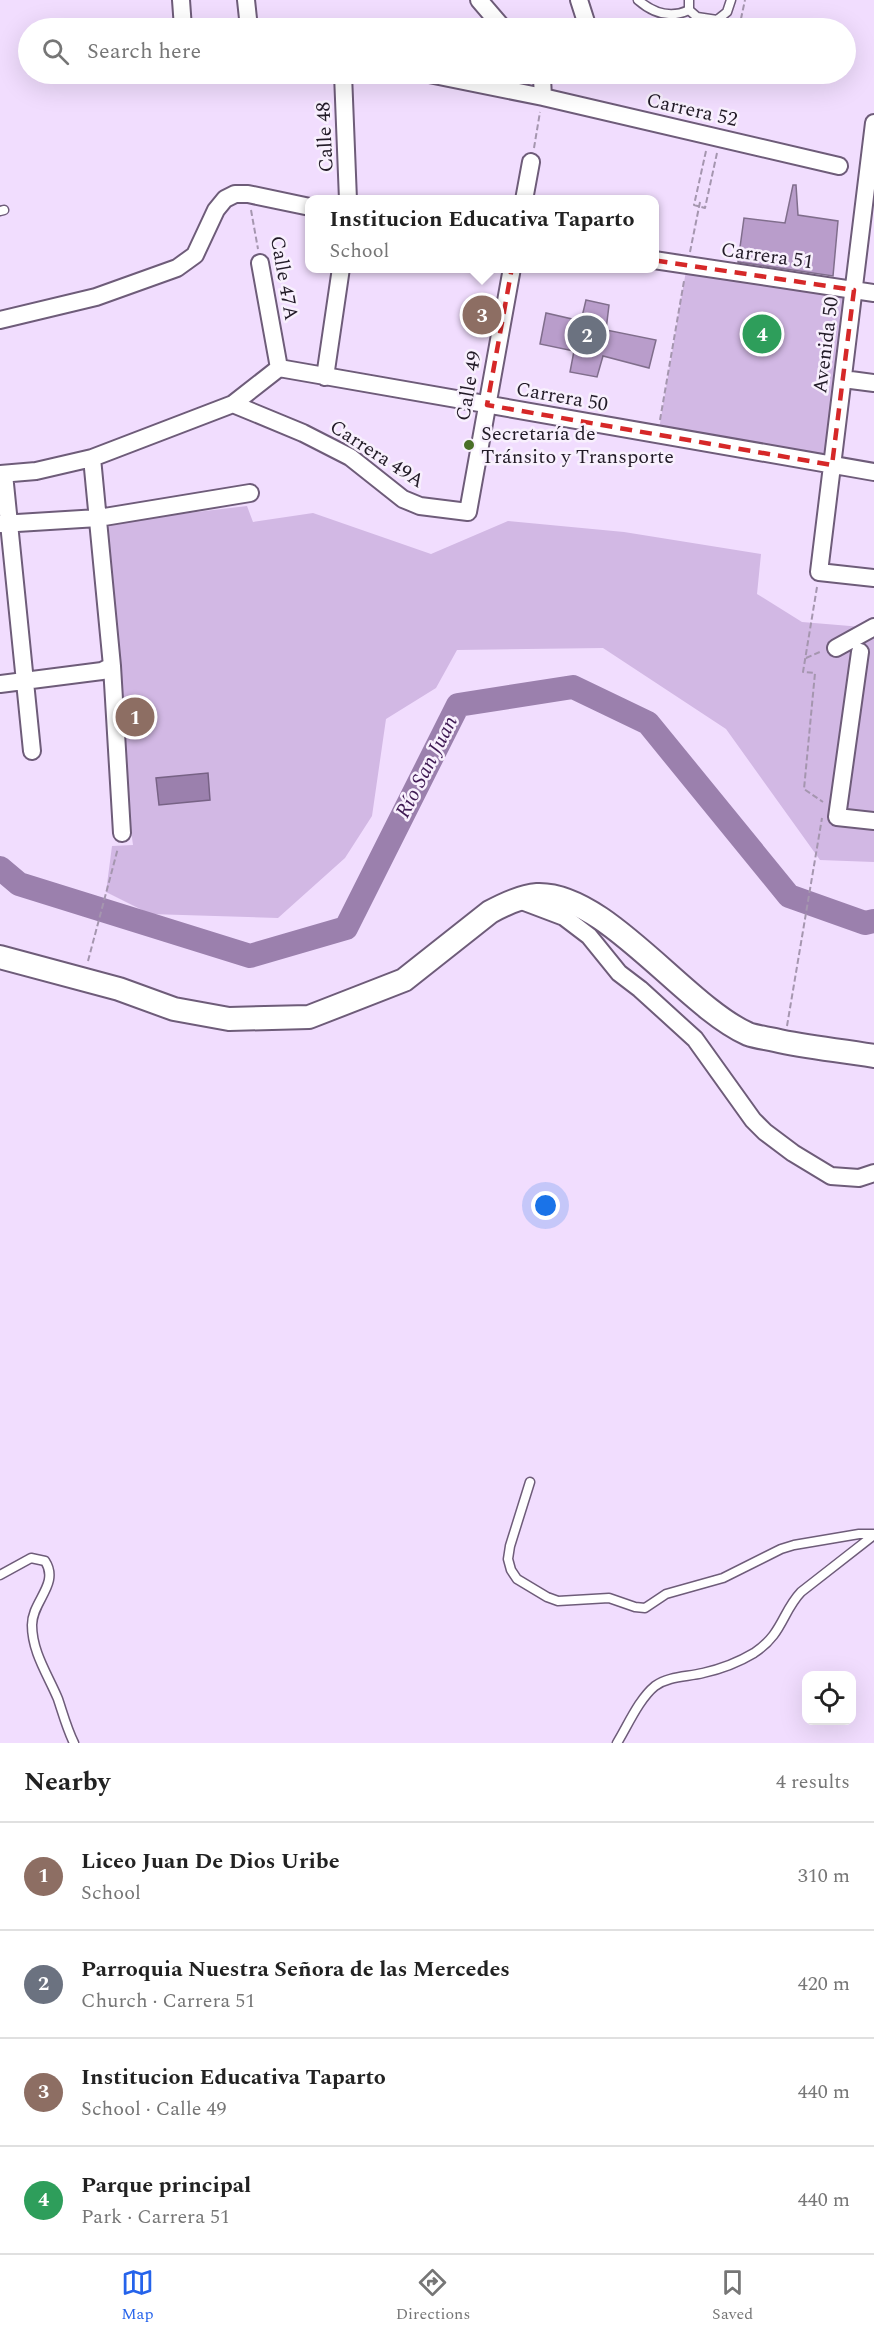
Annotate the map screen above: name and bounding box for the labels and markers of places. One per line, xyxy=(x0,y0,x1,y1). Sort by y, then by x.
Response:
pin: 3 xyxy=(462,292,502,338)
pin: 2 xyxy=(568,312,606,358)
pin: 4 xyxy=(742,312,782,356)
place label: Secretaría de Tránsito y Transporte xyxy=(481,419,674,472)
marker: Secretaría de Tránsito y Transporte xyxy=(462,438,476,452)
pin: 1 xyxy=(116,694,154,740)

